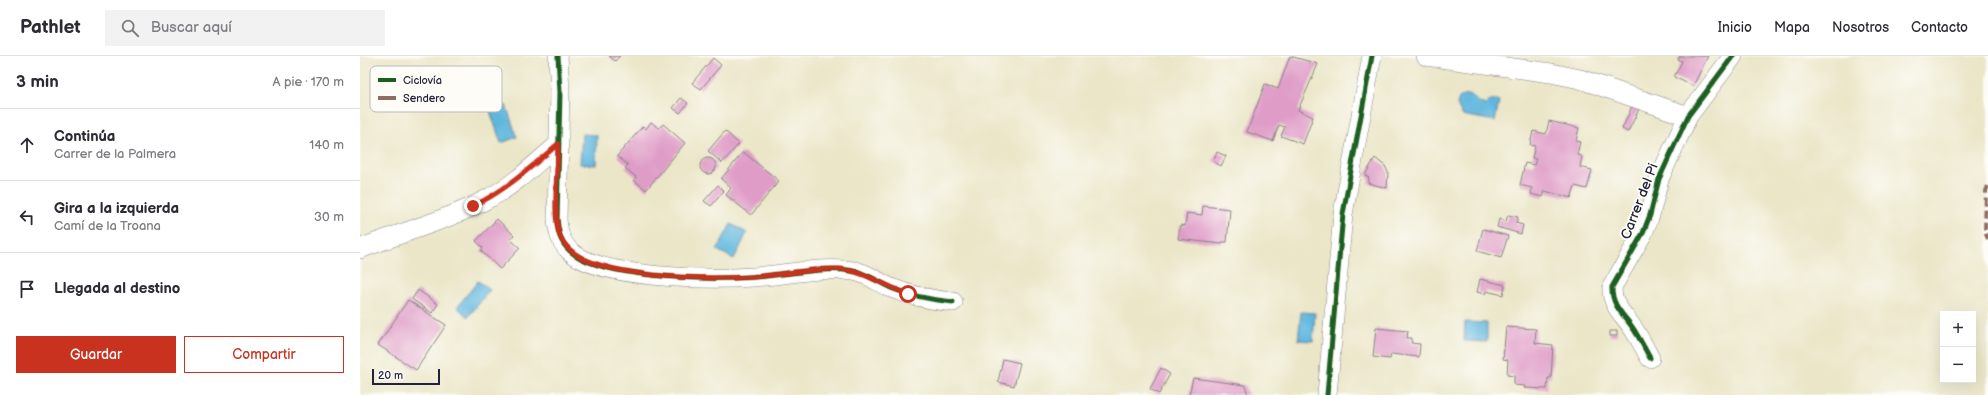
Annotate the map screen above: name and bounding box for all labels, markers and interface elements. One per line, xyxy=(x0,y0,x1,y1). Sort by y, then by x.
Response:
search box xyxy=(105,10,385,46)
text: Pathlet xyxy=(20,16,81,39)
icon: search xyxy=(119,17,141,39)
text: Buscar aquí xyxy=(151,18,232,37)
text: Inicio xyxy=(1718,19,1752,36)
text: Mapa xyxy=(1774,19,1810,36)
text: Nosotros xyxy=(1832,19,1889,36)
text: Contacto xyxy=(1911,19,1968,36)
legend xyxy=(370,66,502,112)
text: 3 min xyxy=(16,72,59,92)
text: A pie · 170 m xyxy=(272,74,344,90)
text: Ciclovía xyxy=(403,74,442,87)
text: Sendero xyxy=(403,92,445,105)
text: Continúa xyxy=(54,127,115,146)
icon: ahead xyxy=(16,134,38,156)
text: 140 m xyxy=(309,137,344,153)
text: Carrer de la Palmera xyxy=(54,146,176,162)
street label: Carrer del Pi xyxy=(1617,161,1662,242)
route end xyxy=(464,197,482,215)
text: Gira a la izquierda xyxy=(54,199,179,218)
icon: left xyxy=(16,206,38,228)
text: 30 m xyxy=(314,209,344,225)
text: Camí de la Troana xyxy=(54,218,161,234)
icon: arrive xyxy=(16,278,38,300)
text: Llegada al destino xyxy=(54,279,180,298)
route start xyxy=(899,285,917,303)
map controls xyxy=(1940,311,1976,383)
button: + xyxy=(1940,311,1976,347)
button: Guardar xyxy=(16,336,176,373)
button: Compartir xyxy=(184,336,344,373)
button: − xyxy=(1940,347,1976,383)
scale bar xyxy=(372,367,440,386)
text: 20 m xyxy=(378,369,403,382)

